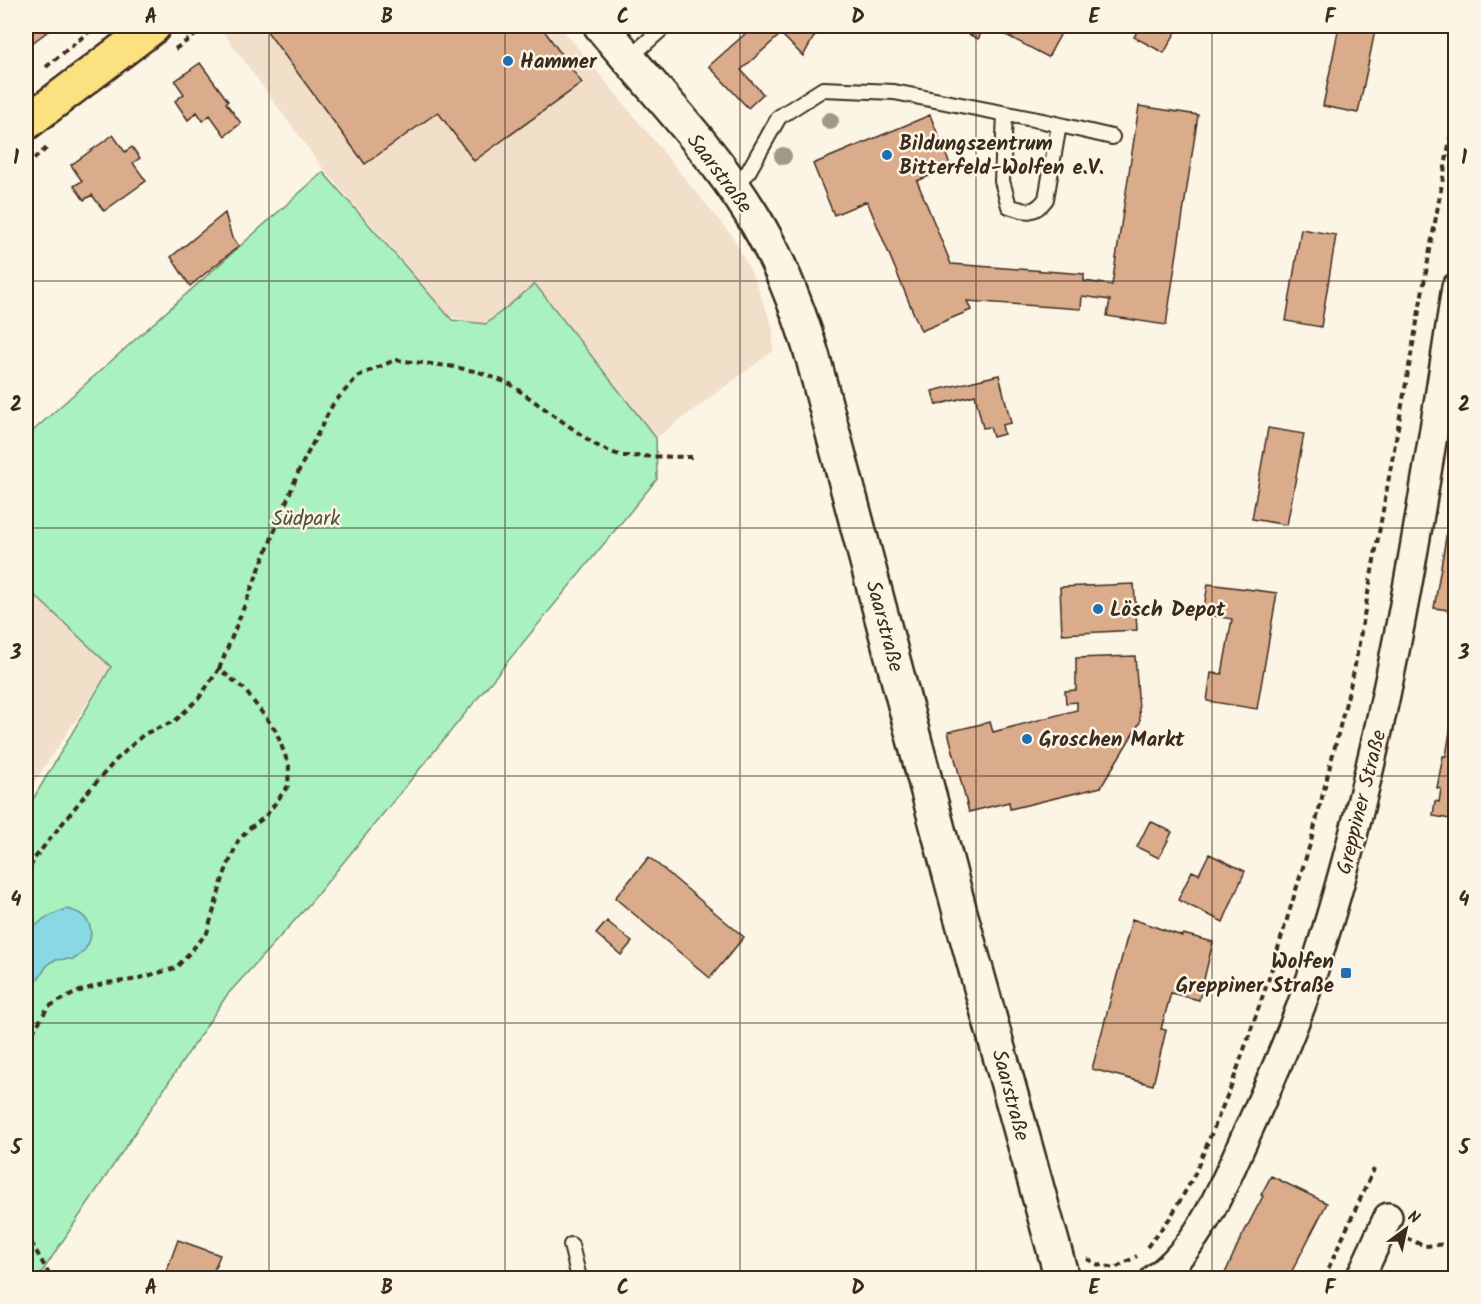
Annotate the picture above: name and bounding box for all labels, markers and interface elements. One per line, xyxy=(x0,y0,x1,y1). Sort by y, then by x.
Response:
text: A xyxy=(145,2,157,34)
text: B xyxy=(381,2,393,34)
text: C xyxy=(617,2,629,34)
text: D xyxy=(851,2,865,34)
text: E xyxy=(1088,2,1100,34)
text: F xyxy=(1325,2,1337,34)
place label: Hammer xyxy=(520,46,598,79)
marker: Hammer xyxy=(501,54,515,68)
street label: Saarstraße xyxy=(678,127,760,222)
place label: Bildungszentrum Bitterfeld-Wolfen e.V. xyxy=(899,128,1104,185)
text: 1 xyxy=(13,143,19,175)
text: 1 xyxy=(1461,143,1467,175)
marker: Bildungszentrum Bitterfeld-Wolfen e.V. xyxy=(880,148,894,162)
text: 2 xyxy=(10,390,22,422)
text: 2 xyxy=(1458,390,1470,422)
park label: Südpark xyxy=(272,503,340,536)
street label: Saarstraße xyxy=(856,577,912,676)
place label: Lösch Depot xyxy=(1110,594,1226,627)
marker: Lösch Depot xyxy=(1091,602,1105,616)
text: 3 xyxy=(10,638,22,670)
text: 3 xyxy=(1458,638,1470,670)
place label: Groschen Markt xyxy=(1039,724,1185,757)
street label: Greppiner Straße xyxy=(1329,726,1397,878)
marker: Groschen Markt xyxy=(1020,732,1034,746)
text: 4 xyxy=(11,885,22,917)
text: 4 xyxy=(1459,885,1470,917)
place label: Wolfen Greppiner Straße xyxy=(1176,946,1334,1003)
marker: Wolfen Greppiner Straße xyxy=(1339,966,1353,980)
street label: Saarstraße xyxy=(982,1046,1038,1145)
text: 5 xyxy=(10,1133,23,1165)
text: 5 xyxy=(1458,1133,1471,1165)
north arrow xyxy=(1376,1199,1436,1259)
text: N xyxy=(1402,1204,1424,1231)
text: A xyxy=(145,1273,157,1304)
text: B xyxy=(381,1273,393,1304)
text: C xyxy=(617,1273,629,1304)
text: D xyxy=(851,1273,865,1304)
text: E xyxy=(1088,1273,1100,1304)
text: F xyxy=(1325,1273,1337,1304)

